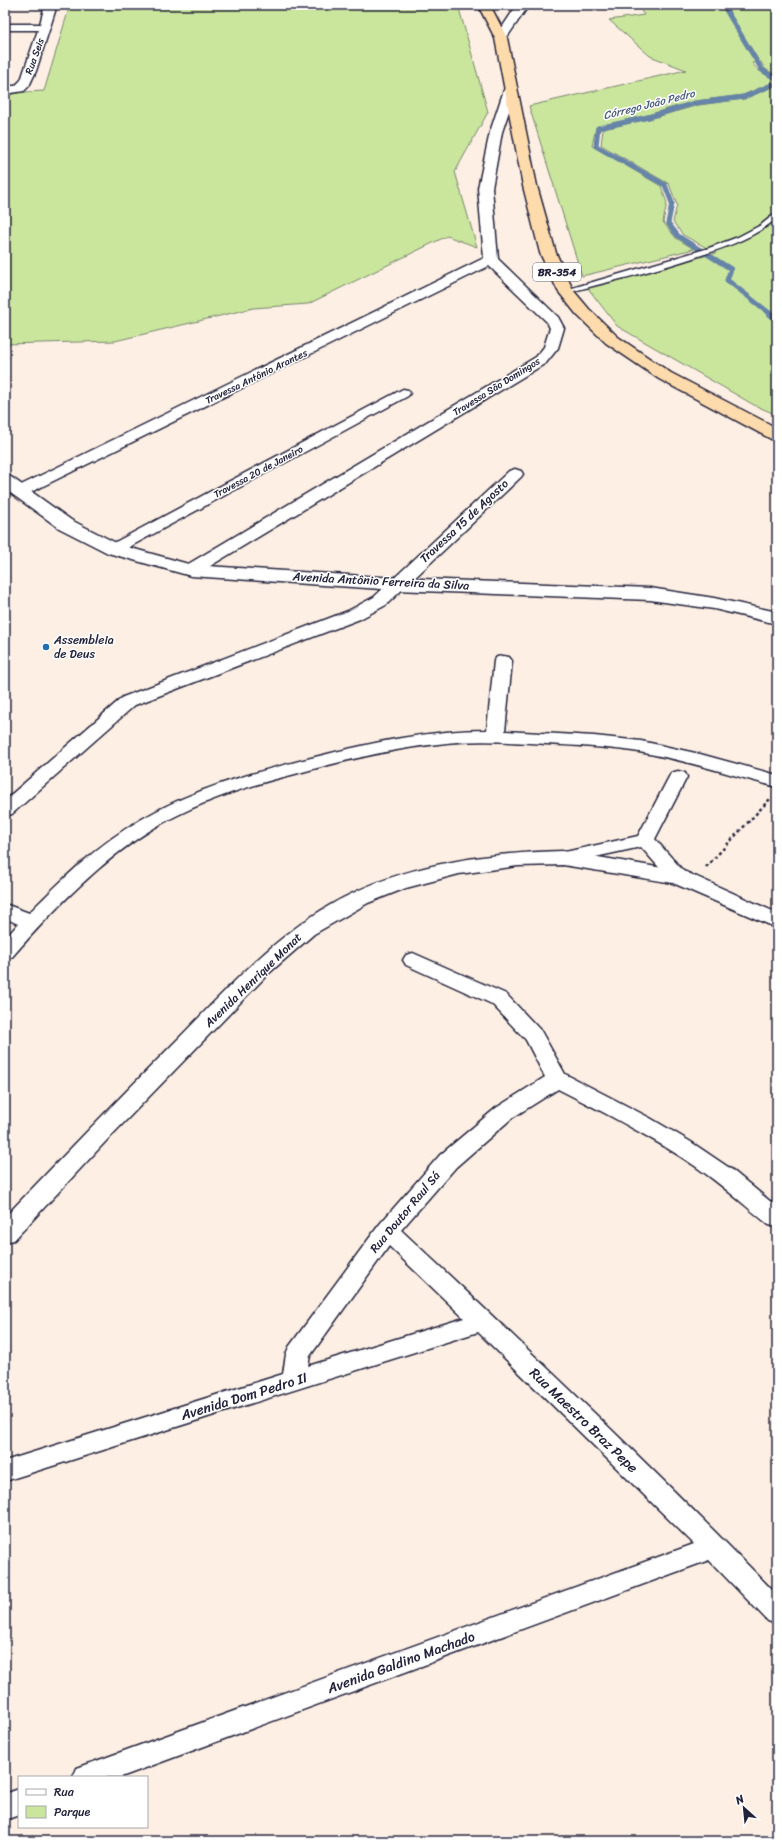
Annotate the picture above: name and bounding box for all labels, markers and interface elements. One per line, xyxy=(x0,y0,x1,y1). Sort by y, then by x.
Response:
street label: Rua Seis xyxy=(20,35,50,77)
water label: Córrego João Pedro xyxy=(601,84,698,125)
road number: BR-354 xyxy=(533,263,581,281)
street label: Travessa Antônio Arantes xyxy=(202,344,311,410)
street label: Travessa São Domingos xyxy=(449,352,544,421)
street label: Travessa 20 de Janeiro xyxy=(210,441,307,503)
street label: Travessa 15 de Agosto xyxy=(414,473,514,569)
street label: Avenida Antônio Ferreira da Silva xyxy=(291,565,470,597)
place label: Assembleia de Deus xyxy=(53,629,114,665)
marker: Assembleia de Deus xyxy=(41,642,51,652)
street label: Avenida Henrique Monat xyxy=(198,927,307,1034)
street label: Rua Doutor Raul Sá xyxy=(364,1166,446,1258)
street label: Rua Maestro Braz Pepe xyxy=(523,1361,644,1479)
street label: Avenida Dom Pedro II xyxy=(177,1365,311,1428)
street label: Avenida Galdino Machado xyxy=(323,1624,479,1701)
legend xyxy=(18,1776,148,1828)
text: Rua xyxy=(54,1781,75,1803)
north arrow xyxy=(724,1788,764,1828)
text: N xyxy=(731,1789,748,1810)
text: Parque xyxy=(54,1801,91,1823)

